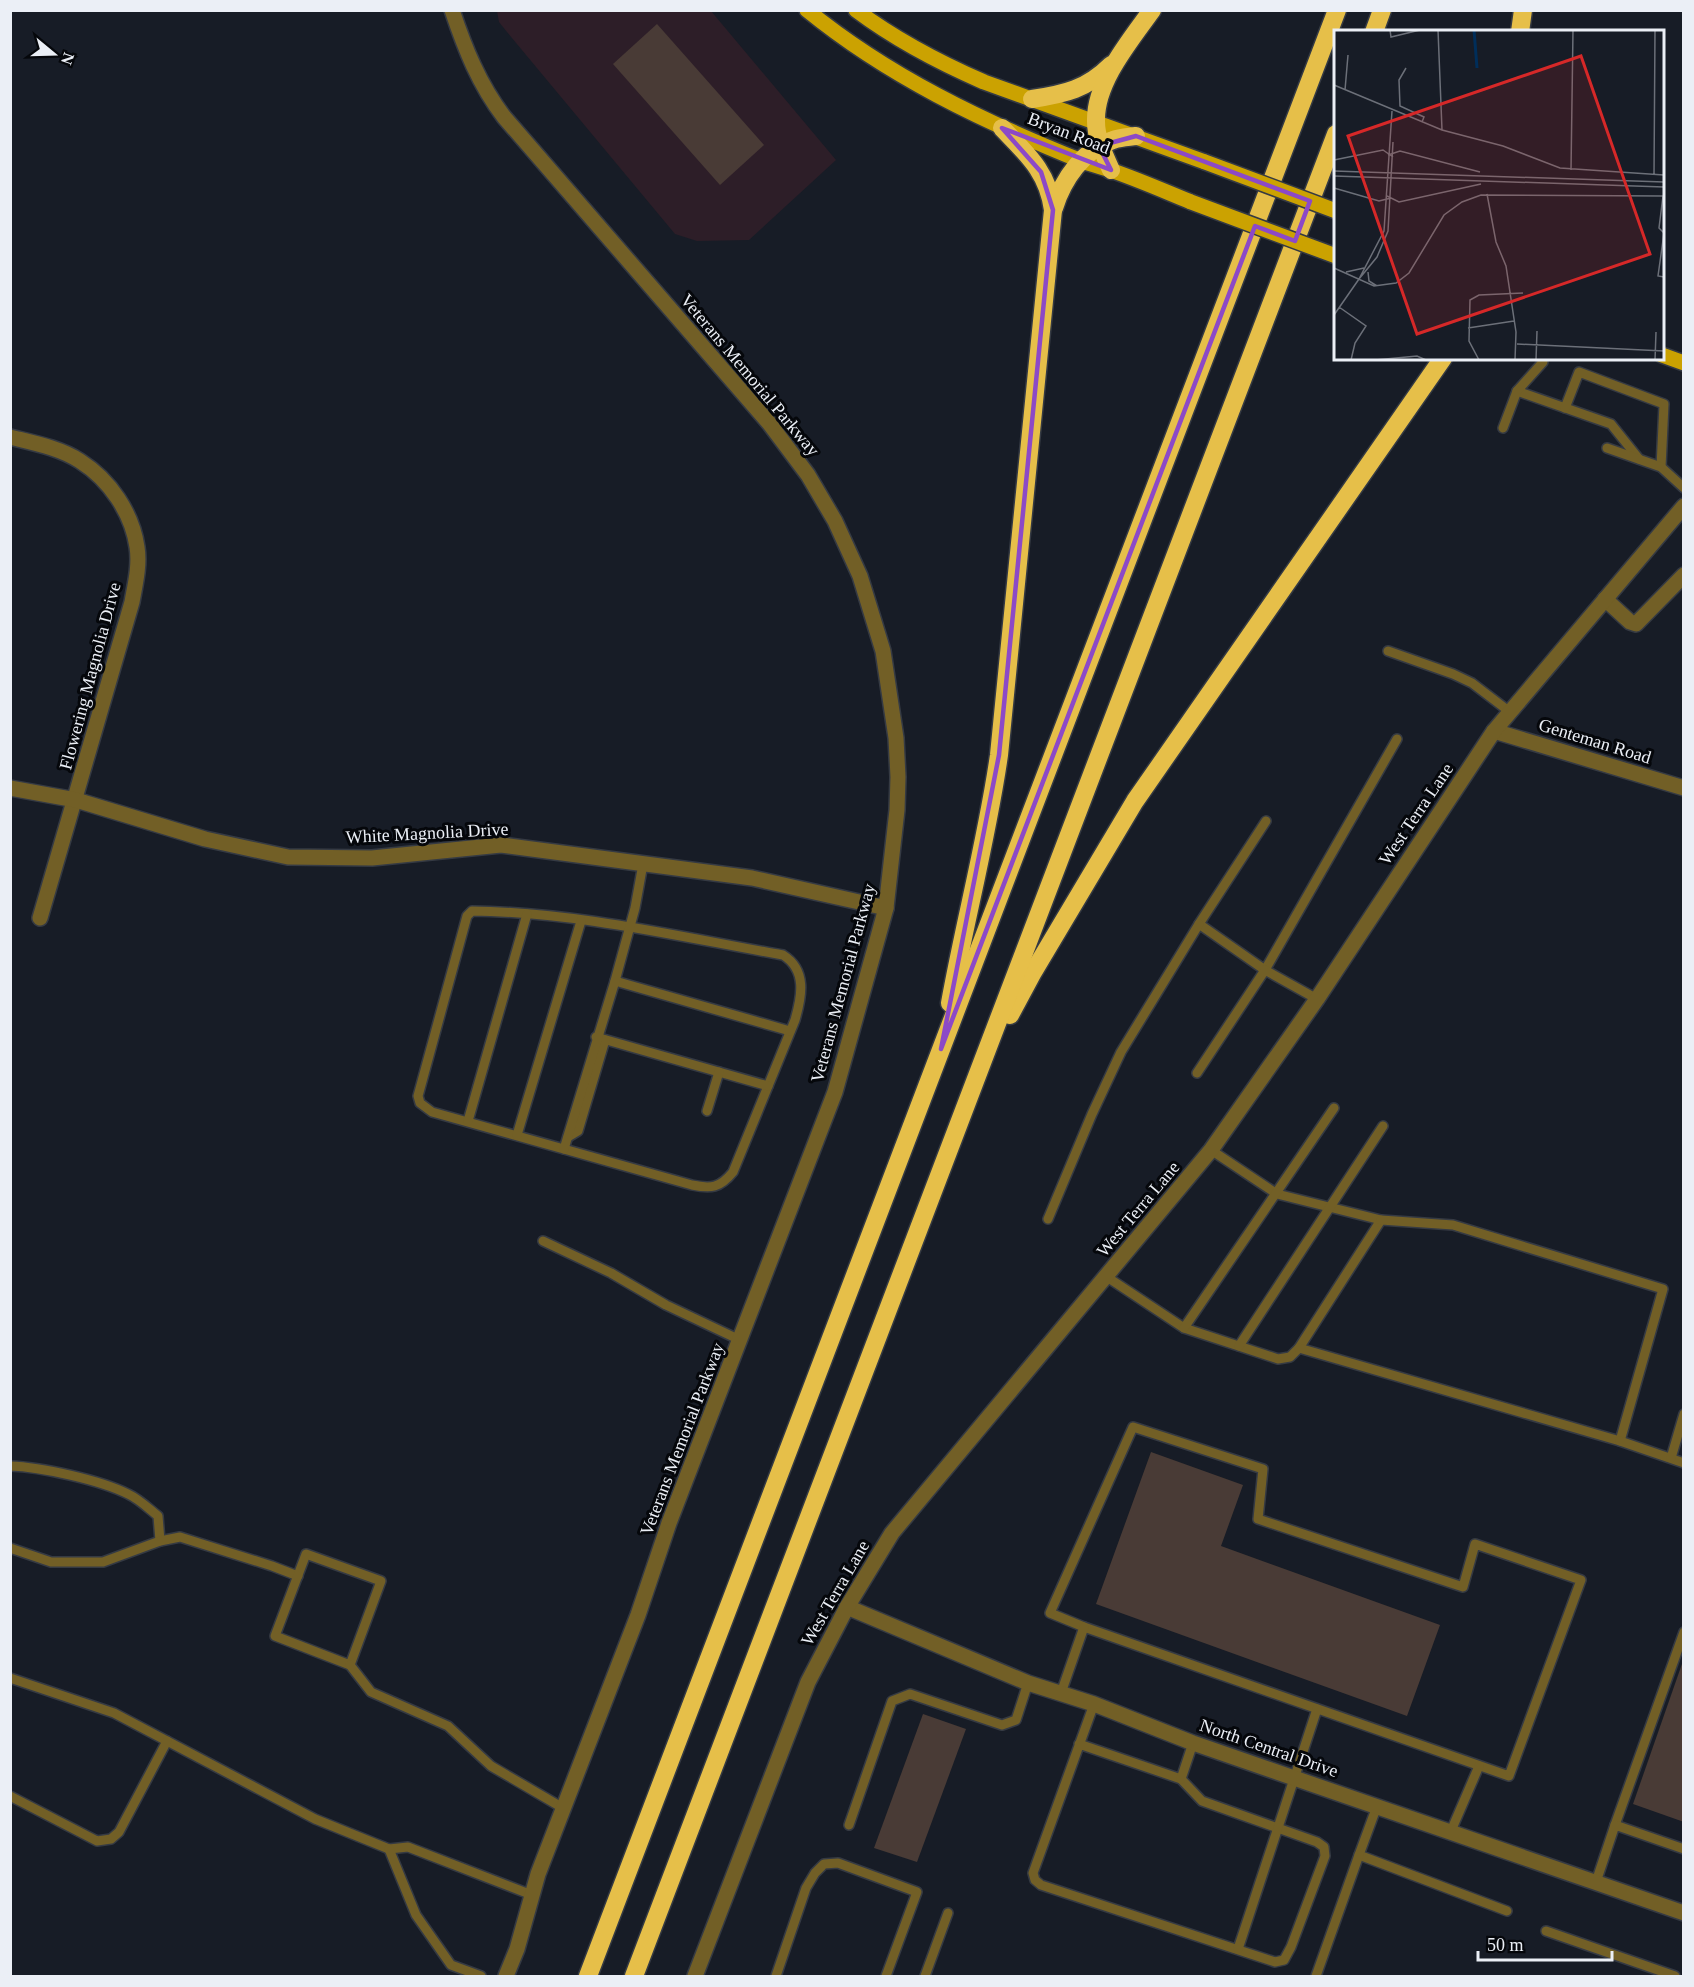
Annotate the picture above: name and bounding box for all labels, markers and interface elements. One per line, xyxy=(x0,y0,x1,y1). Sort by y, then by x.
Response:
north arrow xyxy=(24,24,84,84)
inset map xyxy=(1334,30,1664,360)
text: N xyxy=(58,50,78,67)
street label: Bryan Road xyxy=(1025,108,1113,158)
street label: Veterans Memorial Parkway xyxy=(676,290,824,460)
street label: Flowering Magnolia Drive xyxy=(55,580,125,772)
street label: Genteman Road xyxy=(1536,714,1654,768)
street label: West Terra Lane xyxy=(1375,760,1457,868)
street label: White Magnolia Drive xyxy=(345,819,509,847)
street label: Veterans Memorial Parkway xyxy=(807,881,879,1085)
street label: West Terra Lane xyxy=(1092,1157,1184,1261)
street label: Veterans Memorial Parkway xyxy=(636,1340,728,1538)
street label: West Terra Lane xyxy=(797,1537,873,1649)
street label: North Central Drive xyxy=(1197,1715,1341,1781)
scale bar xyxy=(1478,1924,1612,1962)
text: 50 m xyxy=(1487,1935,1524,1955)

